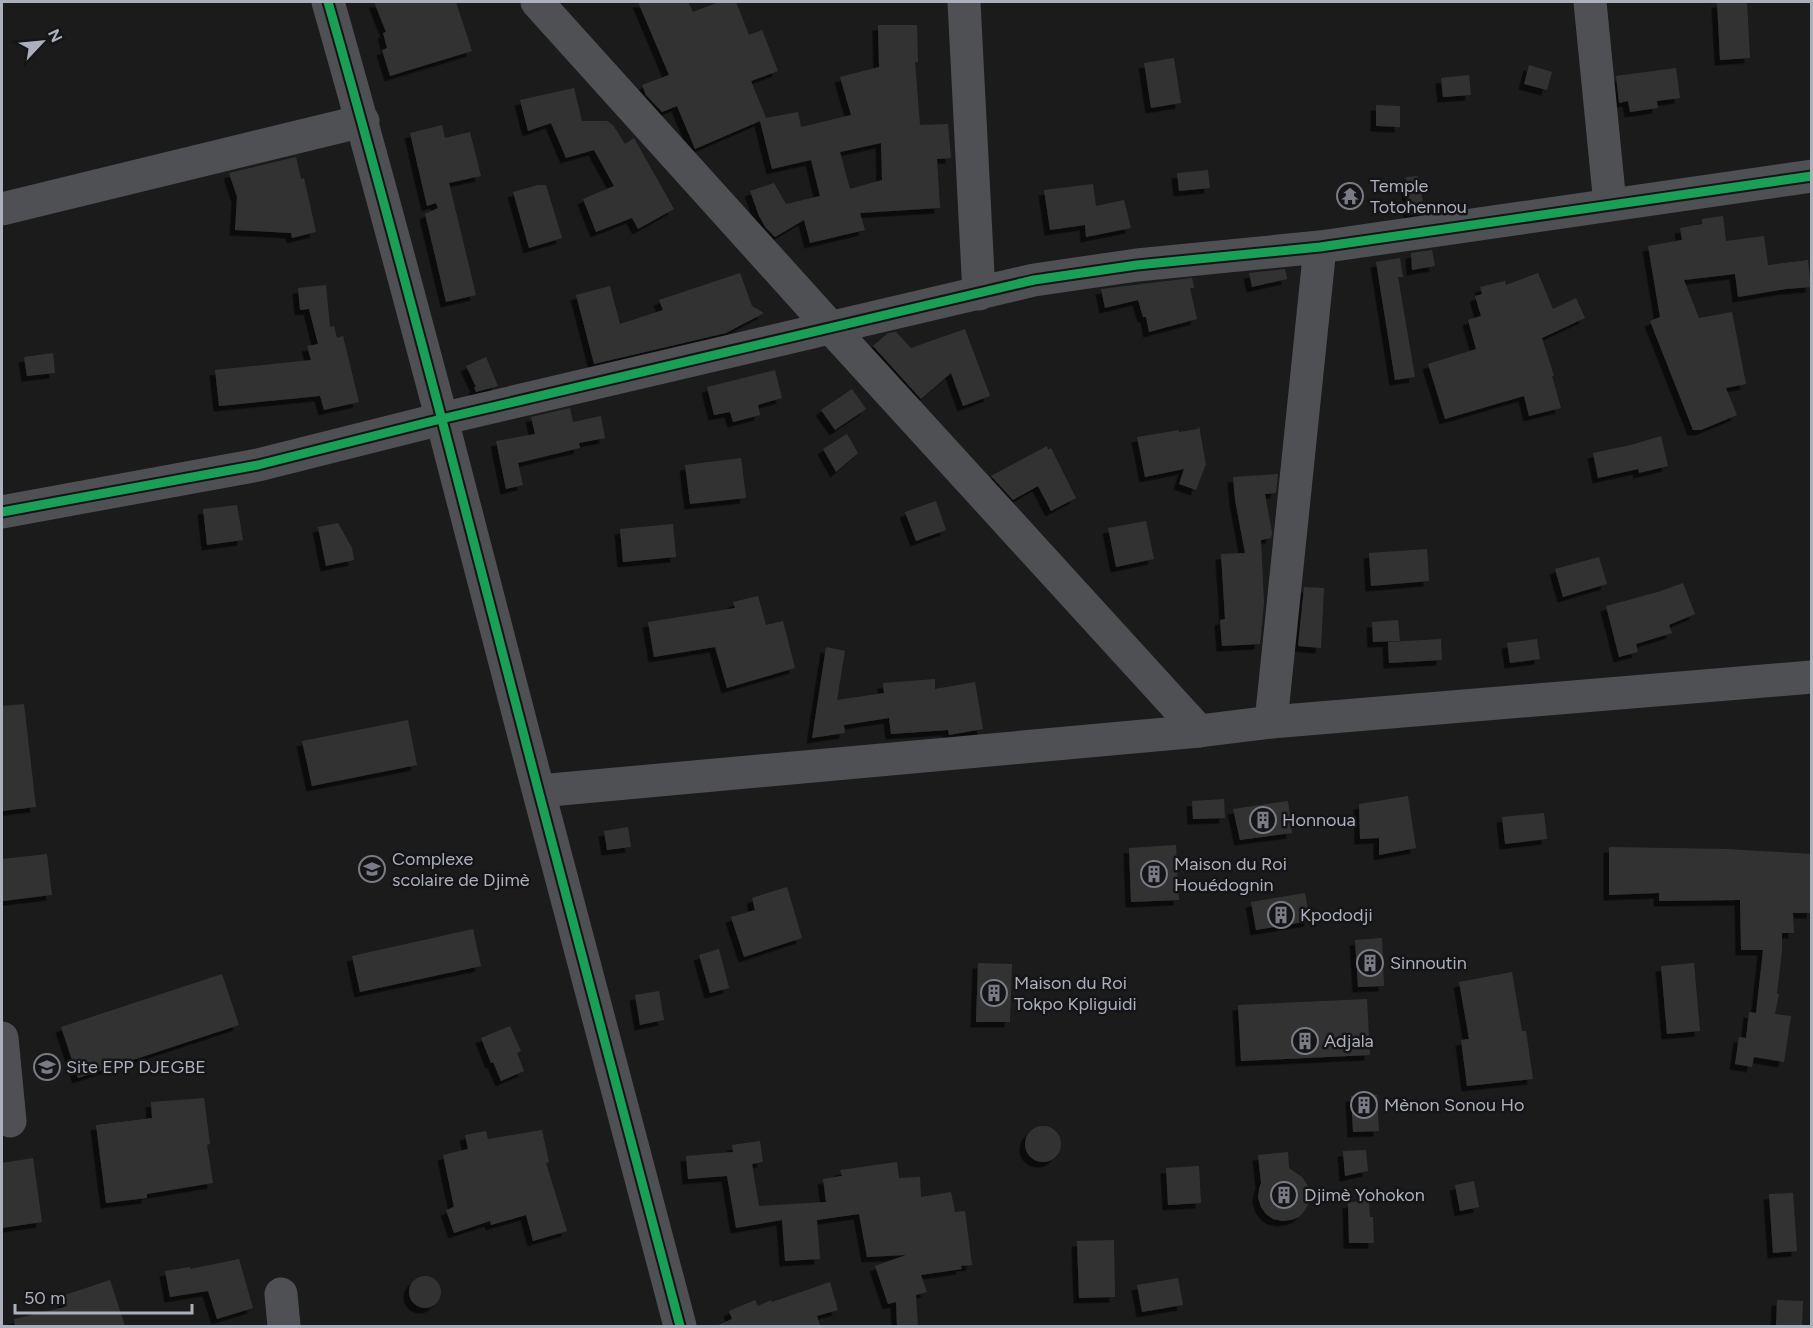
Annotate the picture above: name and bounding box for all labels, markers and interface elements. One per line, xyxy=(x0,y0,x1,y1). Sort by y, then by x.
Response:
north arrow xyxy=(12,12,72,72)
text: N xyxy=(44,26,66,45)
place label: Temple Totohennou xyxy=(1370,175,1467,218)
temple icon: Temple Totohennou xyxy=(1335,181,1365,211)
building icon: Honnoua xyxy=(1248,805,1278,835)
place label: Honnoua xyxy=(1282,809,1356,831)
place label: Complexe scolaire de Djimè xyxy=(392,848,530,891)
place label: Maison du Roi Houédognin xyxy=(1174,853,1287,896)
school or university icon: Complexe scolaire de Djimè xyxy=(357,854,387,884)
building icon: Maison du Roi Houédognin xyxy=(1139,859,1169,889)
building icon: Kpododji xyxy=(1266,900,1296,930)
place label: Kpododji xyxy=(1300,904,1373,926)
building icon: Sinnoutin xyxy=(1355,948,1385,978)
place label: Sinnoutin xyxy=(1390,952,1467,974)
place label: Maison du Roi Tokpo Kpliguidi xyxy=(1014,972,1137,1015)
building icon: Maison du Roi Tokpo Kpliguidi xyxy=(979,978,1009,1008)
building icon: Adjala xyxy=(1290,1026,1320,1056)
place label: Adjala xyxy=(1324,1030,1374,1052)
school or university icon: Site EPP DJEGBE xyxy=(32,1052,62,1082)
place label: Site EPP DJEGBE xyxy=(66,1056,206,1078)
building icon: Mènon Sonou Ho xyxy=(1349,1090,1379,1120)
place label: Mènon Sonou Ho xyxy=(1384,1094,1524,1116)
building icon: Djimè Yohokon xyxy=(1269,1180,1299,1210)
place label: Djimè Yohokon xyxy=(1304,1184,1425,1206)
scale bar xyxy=(15,1277,192,1315)
text: 50 m xyxy=(24,1287,66,1309)

